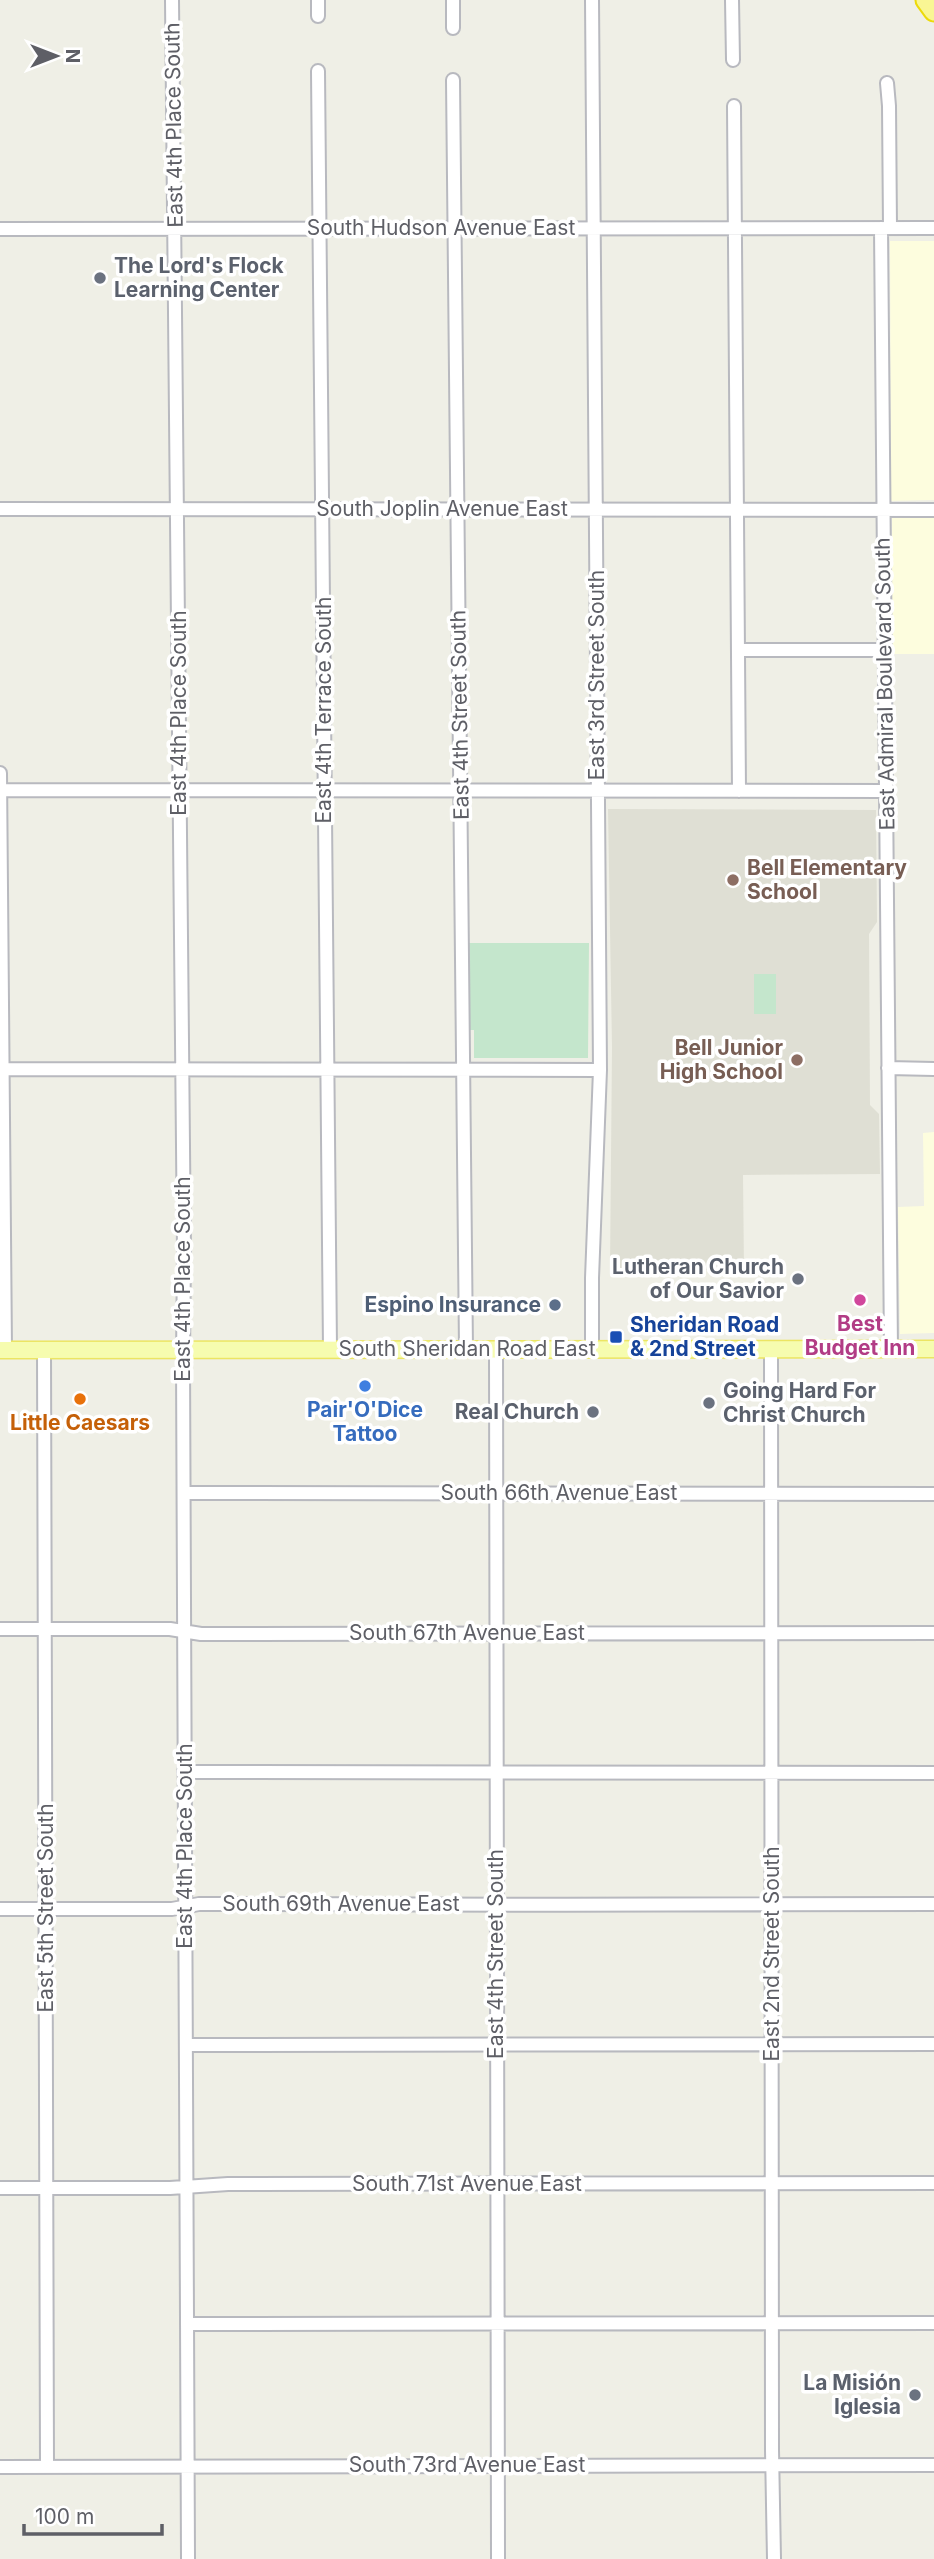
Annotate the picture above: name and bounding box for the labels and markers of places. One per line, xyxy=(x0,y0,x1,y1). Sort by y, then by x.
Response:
place label: The Lord's Flock Learning Center xyxy=(114,253,285,302)
marker: The Lord's Flock Learning Center xyxy=(92,270,108,286)
place label: Bell Elementary School xyxy=(747,855,907,904)
marker: Bell Elementary School xyxy=(725,872,741,888)
place label: Bell Junior High School xyxy=(660,1035,783,1084)
marker: Bell Junior High School xyxy=(789,1052,805,1068)
place label: Lutheran Church of Our Savior xyxy=(612,1254,784,1303)
marker: Lutheran Church of Our Savior xyxy=(790,1271,806,1287)
place label: Espino Insurance xyxy=(364,1292,541,1317)
marker: Best Budget Inn xyxy=(852,1292,868,1308)
marker: Espino Insurance xyxy=(547,1297,563,1313)
place label: Best Budget Inn xyxy=(805,1311,915,1360)
place label: Sheridan Road & 2nd Street xyxy=(630,1312,779,1361)
marker: Sheridan Road & 2nd Street xyxy=(608,1329,624,1345)
marker: Pair'O'Dice Tattoo xyxy=(357,1378,373,1394)
place label: Going Hard For Christ Church xyxy=(723,1378,876,1427)
marker: Little Caesars xyxy=(72,1391,88,1407)
marker: Going Hard For Christ Church xyxy=(701,1395,717,1411)
place label: Pair'O'Dice Tattoo xyxy=(307,1397,423,1446)
place label: Real Church xyxy=(455,1399,579,1424)
marker: Real Church xyxy=(585,1404,601,1420)
place label: Little Caesars xyxy=(10,1410,150,1435)
place label: La Misión Iglesia xyxy=(803,2370,901,2419)
marker: La Misión Iglesia xyxy=(907,2387,923,2403)

